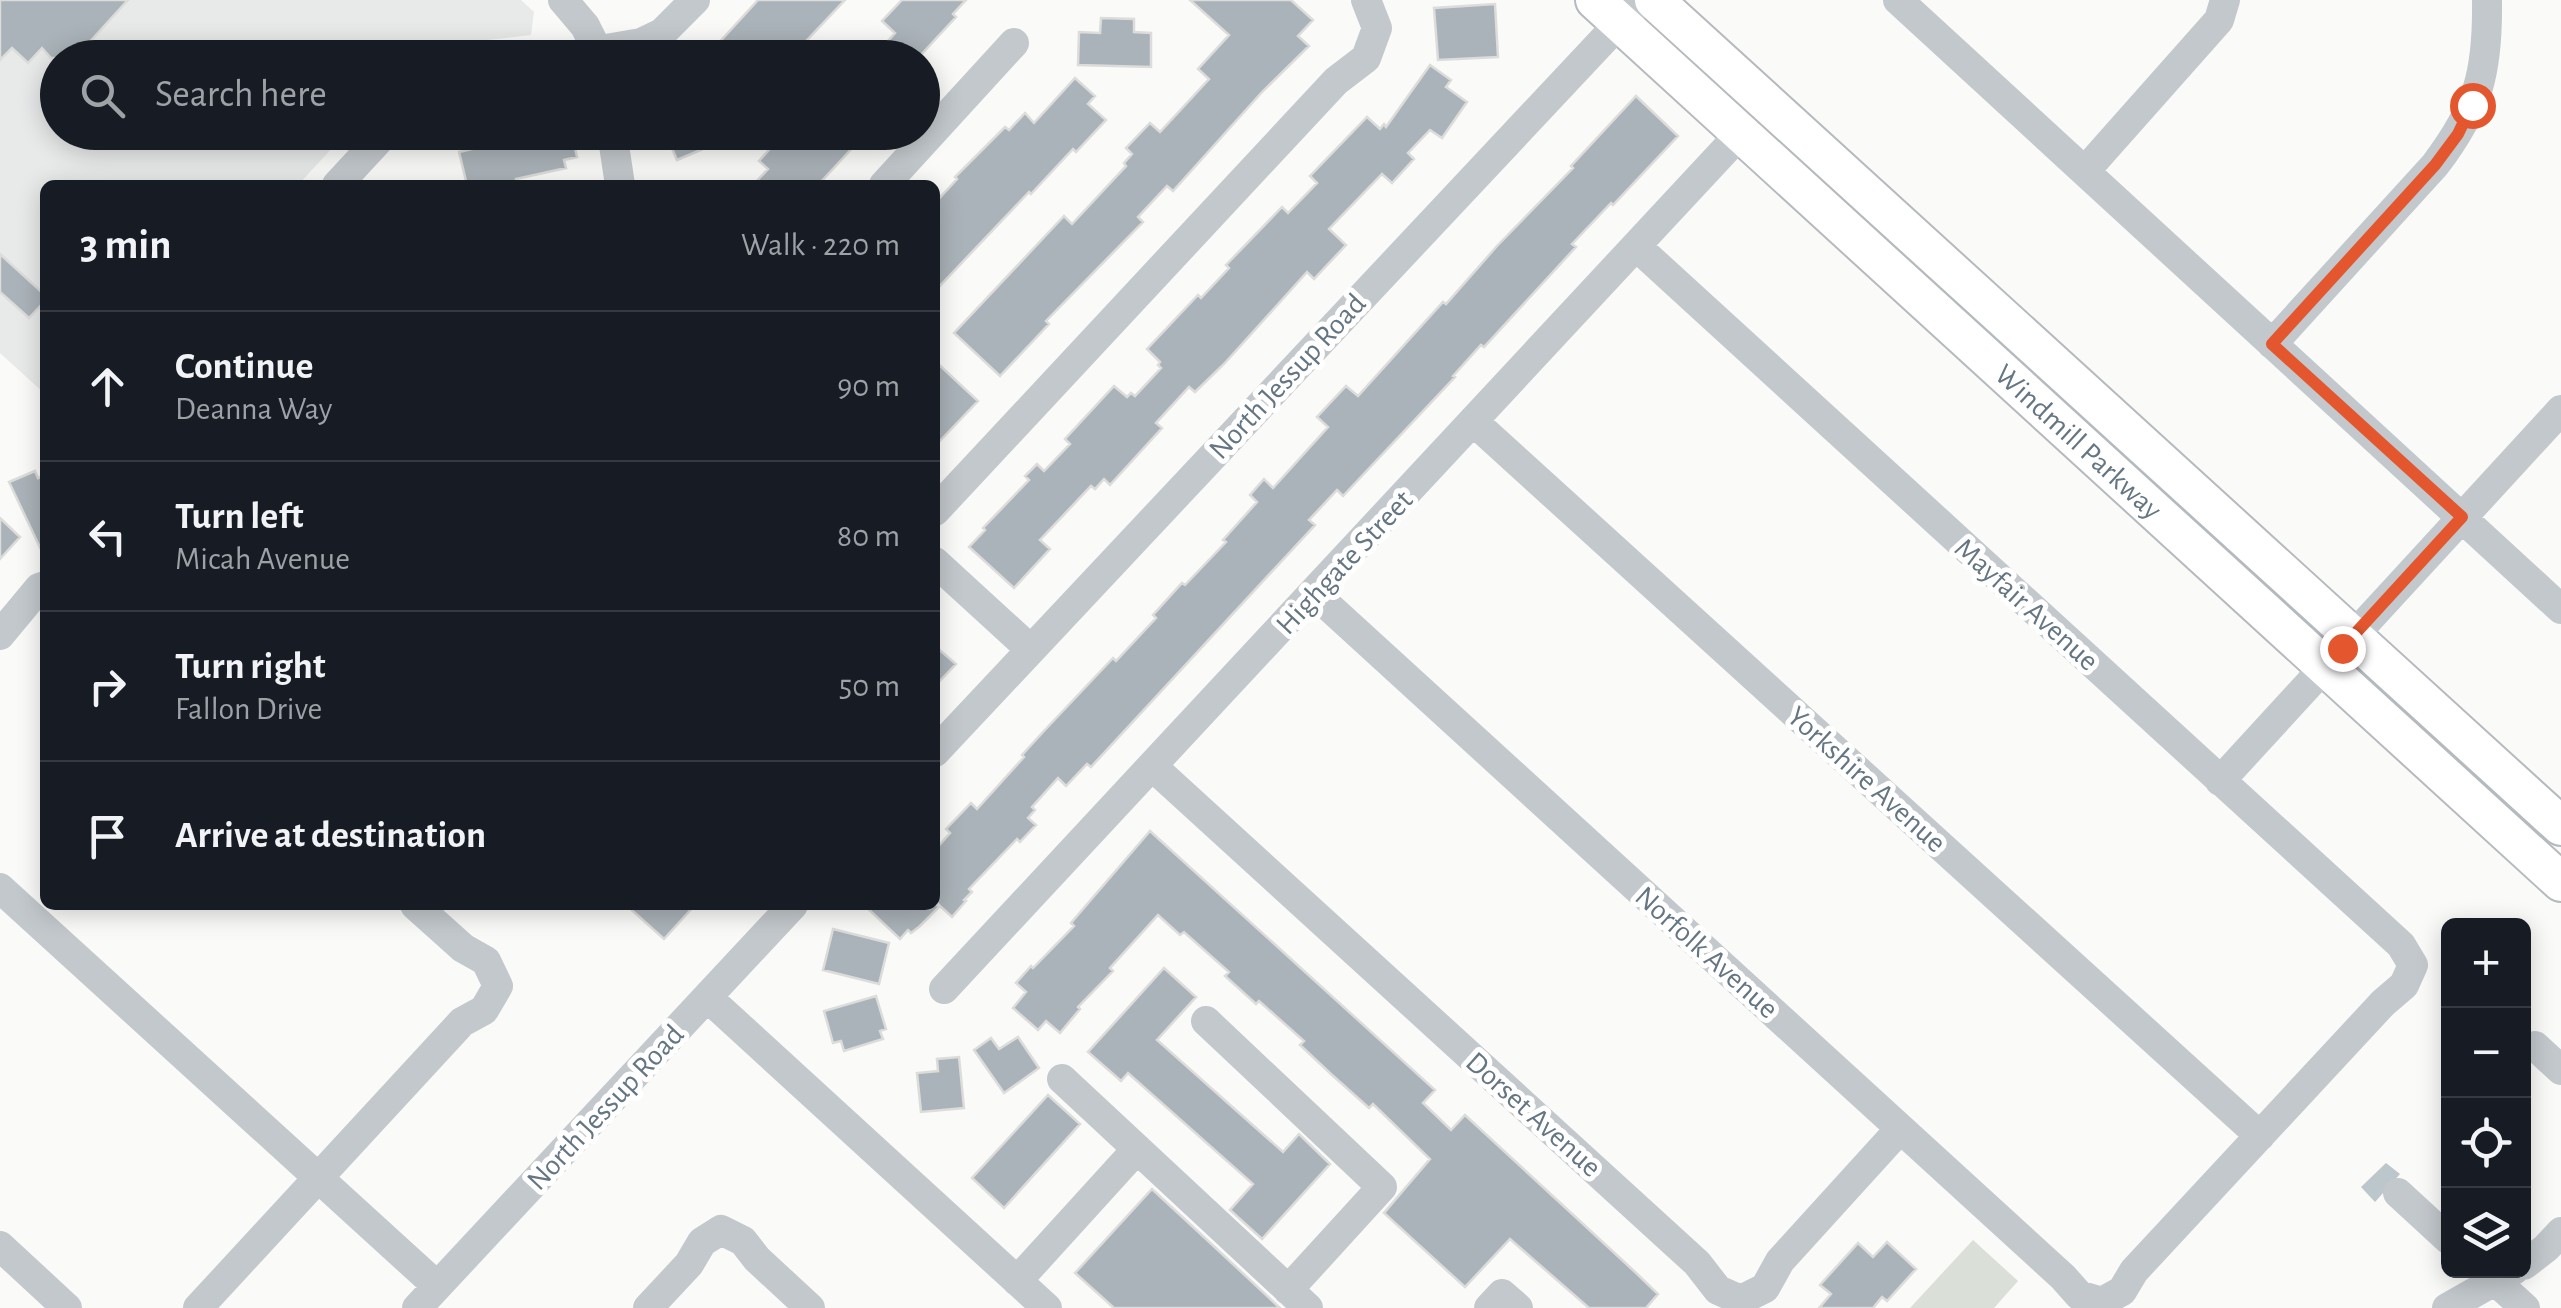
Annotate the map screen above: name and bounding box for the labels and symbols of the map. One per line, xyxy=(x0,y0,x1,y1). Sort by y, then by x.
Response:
route start xyxy=(2450,83,2496,129)
street label: North Jessup Road xyxy=(1204,288,1372,465)
street label: Windmill Parkway xyxy=(1989,359,2167,526)
street label: Highgate Street xyxy=(1271,485,1419,640)
street label: Mayfair Avenue xyxy=(1949,533,2104,677)
route end xyxy=(2320,626,2366,672)
street label: Yorkshire Avenue xyxy=(1781,701,1951,858)
street label: Norfolk Avenue xyxy=(1629,881,1784,1024)
street label: North Jessup Road xyxy=(522,1019,690,1196)
street label: Dorset Avenue xyxy=(1460,1047,1607,1183)

